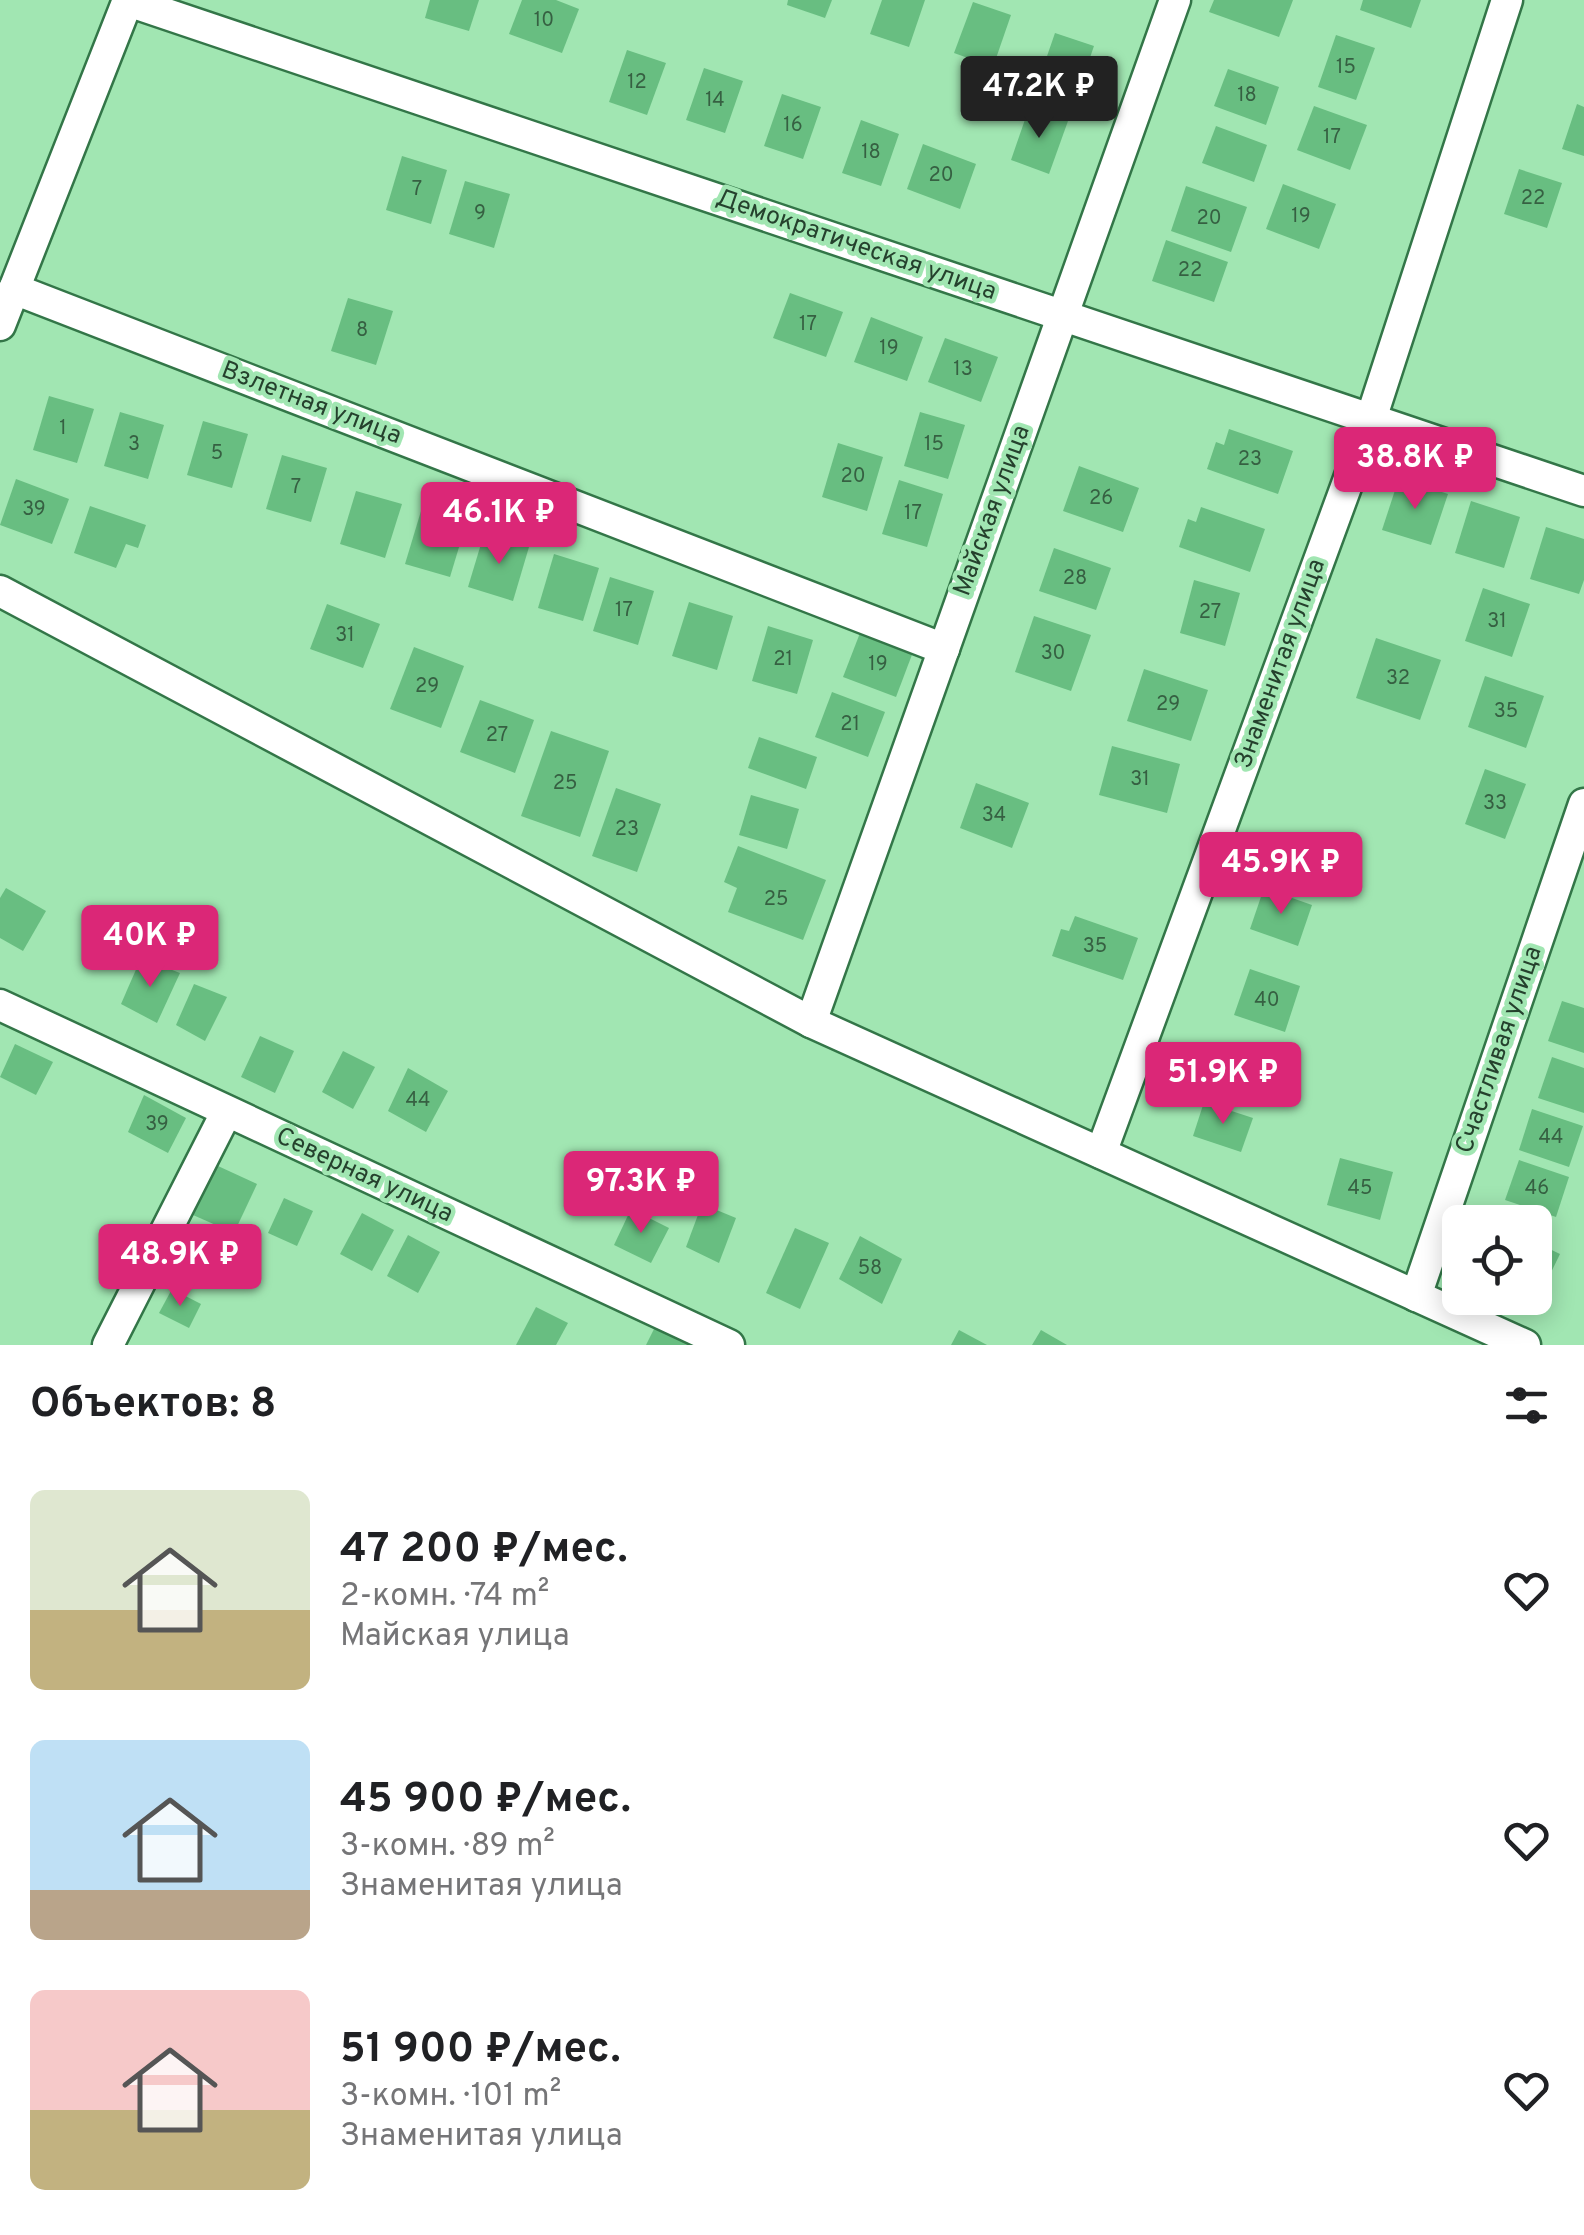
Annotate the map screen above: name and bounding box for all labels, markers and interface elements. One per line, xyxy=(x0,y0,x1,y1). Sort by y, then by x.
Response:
house number: 10 xyxy=(534,8,554,34)
house number: 15 xyxy=(1336,55,1356,81)
pin: 47.2K ₽ xyxy=(947,56,1131,141)
text: 47.2K ₽ xyxy=(983,68,1095,108)
house number: 12 xyxy=(627,70,647,96)
house number: 18 xyxy=(1237,83,1257,109)
house number: 14 xyxy=(705,88,725,114)
house number: 16 xyxy=(783,113,803,139)
house number: 17 xyxy=(1323,125,1341,151)
house number: 18 xyxy=(861,140,881,166)
house number: 20 xyxy=(928,163,954,189)
house number: 7 xyxy=(412,177,422,203)
street label: Демократическая улица xyxy=(712,183,1000,309)
house number: 22 xyxy=(1521,186,1545,212)
house number: 9 xyxy=(474,201,486,227)
house number: 19 xyxy=(1291,204,1311,230)
house number: 20 xyxy=(1196,206,1222,232)
house number: 22 xyxy=(1178,258,1202,284)
house number: 17 xyxy=(799,312,817,338)
house number: 8 xyxy=(356,318,368,344)
house number: 19 xyxy=(879,336,899,362)
street label: Взлетная улица xyxy=(216,355,406,453)
house number: 13 xyxy=(953,357,973,383)
house number: 1 xyxy=(59,416,67,442)
street label: Майская улица xyxy=(947,421,1039,601)
pin: 38.8K ₽ xyxy=(1323,427,1507,512)
house number: 3 xyxy=(128,432,140,458)
house number: 15 xyxy=(924,432,944,458)
text: 38.8K ₽ xyxy=(1356,439,1474,479)
house number: 5 xyxy=(211,441,223,467)
house number: 23 xyxy=(1238,447,1262,473)
house number: 20 xyxy=(840,464,866,490)
house number: 7 xyxy=(291,475,301,501)
pin: 46.1K ₽ xyxy=(407,482,591,567)
house number: 26 xyxy=(1089,486,1113,512)
text: 46.1K ₽ xyxy=(443,494,555,534)
house number: 39 xyxy=(22,497,46,523)
house number: 17 xyxy=(904,501,922,527)
street label: Знаменитая улица xyxy=(1228,555,1334,773)
house number: 28 xyxy=(1063,566,1087,592)
house number: 17 xyxy=(615,598,633,624)
house number: 27 xyxy=(1199,600,1221,626)
house number: 31 xyxy=(1487,609,1507,635)
house number: 31 xyxy=(335,623,355,649)
house number: 30 xyxy=(1041,641,1065,667)
house number: 21 xyxy=(773,647,793,673)
house number: 19 xyxy=(868,652,888,678)
house number: 32 xyxy=(1386,666,1410,692)
house number: 29 xyxy=(415,674,439,700)
house number: 29 xyxy=(1156,692,1180,718)
house number: 35 xyxy=(1494,699,1518,725)
house number: 21 xyxy=(840,712,860,738)
house number: 27 xyxy=(486,723,508,749)
house number: 31 xyxy=(1130,767,1150,793)
house number: 25 xyxy=(553,771,577,797)
house number: 33 xyxy=(1483,791,1507,817)
house number: 34 xyxy=(982,803,1006,829)
house number: 23 xyxy=(615,817,639,843)
pin: 45.9K ₽ xyxy=(1189,832,1373,917)
text: 45.9K ₽ xyxy=(1221,844,1341,884)
house number: 25 xyxy=(764,887,788,913)
pin: 40K ₽ xyxy=(80,905,220,990)
text: 40K ₽ xyxy=(103,917,197,957)
house number: 35 xyxy=(1083,934,1107,960)
street label: Счастливая улица xyxy=(1449,942,1551,1158)
house number: 40 xyxy=(1254,988,1280,1014)
pin: 51.9K ₽ xyxy=(1131,1042,1315,1127)
text: 51.9K ₽ xyxy=(1167,1054,1279,1094)
house number: 44 xyxy=(406,1088,430,1114)
house number: 39 xyxy=(145,1112,169,1138)
street label: Северная улица xyxy=(270,1121,458,1231)
house number: 44 xyxy=(1539,1125,1563,1151)
pin: 97.3K ₽ xyxy=(549,1151,733,1236)
text: 97.3K ₽ xyxy=(586,1163,696,1203)
house number: 45 xyxy=(1348,1176,1372,1202)
house number: 46 xyxy=(1525,1176,1549,1202)
map controls xyxy=(1442,1205,1552,1315)
button: locate xyxy=(1442,1205,1552,1315)
pin: 48.9K ₽ xyxy=(88,1224,272,1309)
text: 48.9K ₽ xyxy=(120,1236,240,1276)
house number: 58 xyxy=(858,1256,882,1282)
icon: filters xyxy=(1499,1378,1554,1433)
text: Объектов: 8 xyxy=(30,1379,276,1432)
text: 47 200 ₽/мес. xyxy=(340,1524,628,1577)
icon: home xyxy=(110,1530,230,1650)
icon: heart xyxy=(1499,1563,1554,1618)
text: 2-комн. · 74 m² xyxy=(340,1577,549,1617)
text: Майская улица xyxy=(340,1617,570,1657)
text: 45 900 ₽/мес. xyxy=(340,1774,631,1827)
icon: home xyxy=(110,1780,230,1900)
icon: heart xyxy=(1499,1813,1554,1868)
text: 3-комн. · 89 m² xyxy=(340,1827,555,1867)
text: Знаменитая улица xyxy=(340,1867,623,1907)
text: 51 900 ₽/мес. xyxy=(340,2024,621,2077)
icon: home xyxy=(110,2030,230,2150)
icon: heart xyxy=(1499,2063,1554,2118)
text: 3-комн. · 101 m² xyxy=(340,2077,561,2117)
text: Знаменитая улица xyxy=(340,2117,623,2157)

